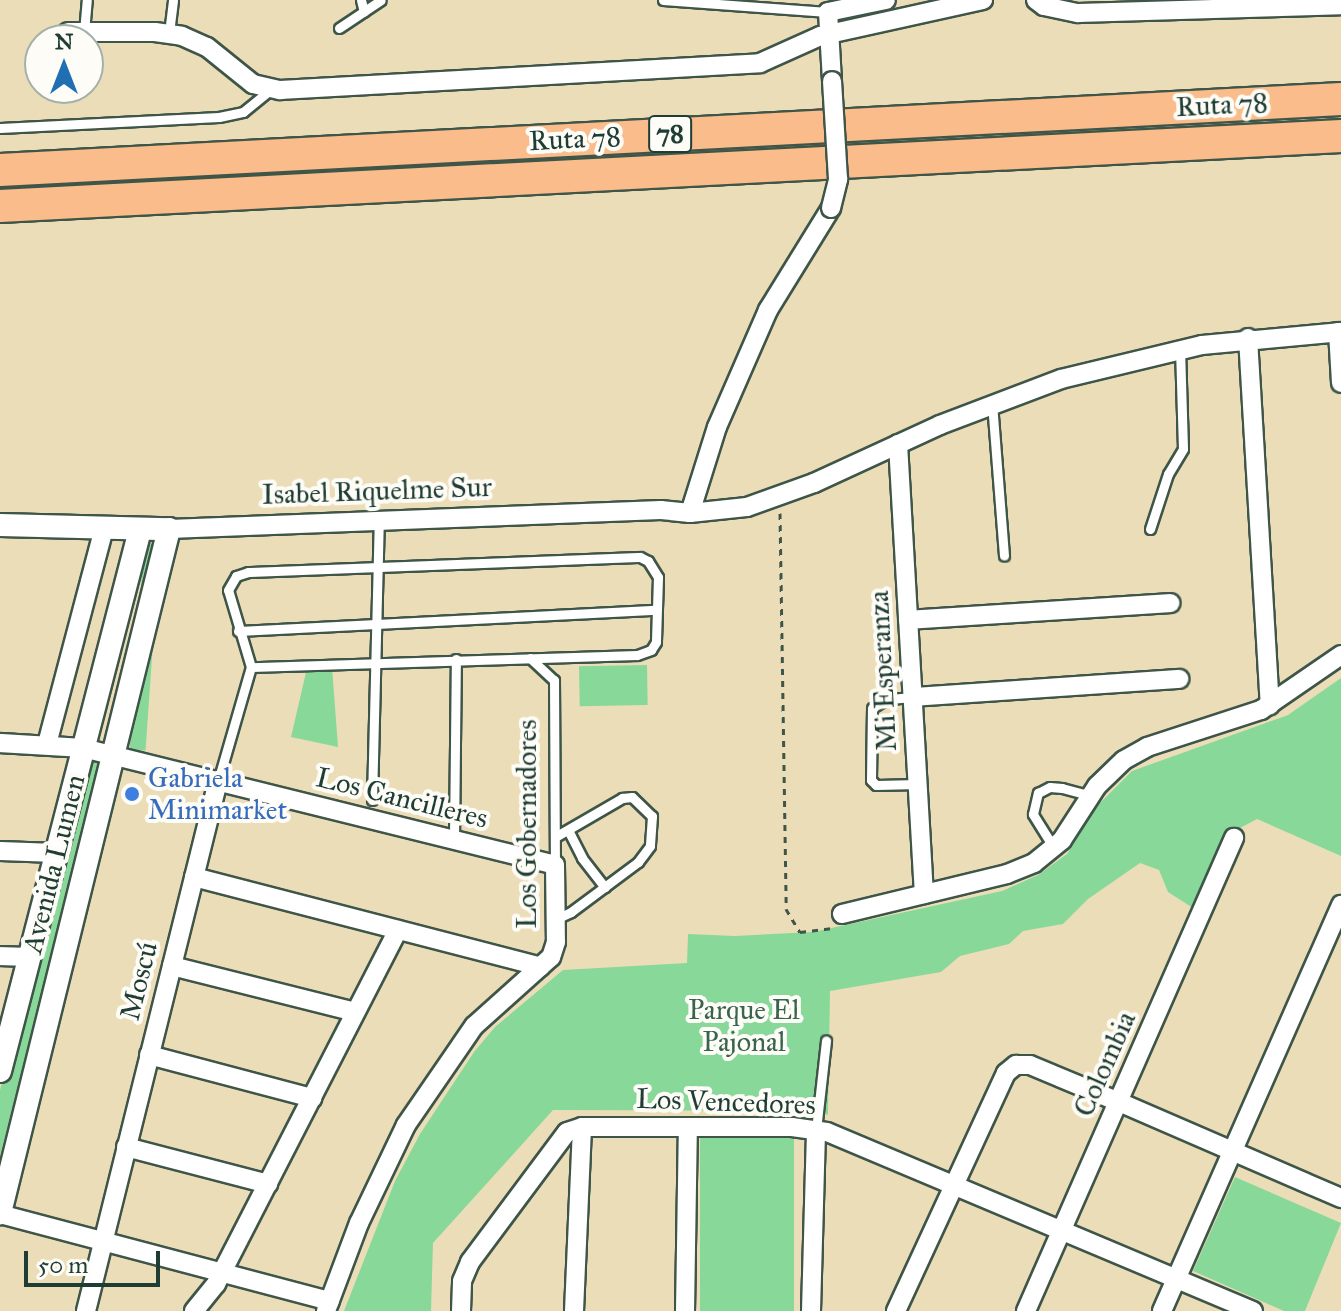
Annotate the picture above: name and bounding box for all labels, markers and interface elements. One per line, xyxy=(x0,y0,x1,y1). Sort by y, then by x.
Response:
north arrow xyxy=(24,24,104,104)
text: N xyxy=(55,28,73,55)
street label: Ruta 78 xyxy=(1175,86,1269,124)
road number: 78 xyxy=(648,112,692,156)
street label: Ruta 78 xyxy=(528,120,622,158)
street label: Isabel Riquelme Sur xyxy=(261,470,493,512)
street label: Mi Esperanza xyxy=(862,590,904,752)
street label: Los Gobernadores xyxy=(510,719,544,929)
street label: Los Cancilleres xyxy=(313,760,491,836)
place label: Gabriela Minimarket xyxy=(148,761,287,827)
street label: Avenida Lumen xyxy=(16,771,92,957)
marker: Gabriela Minimarket xyxy=(123,785,141,803)
street label: Moscú xyxy=(113,938,165,1024)
park label: Parque El Pajonal xyxy=(688,993,800,1059)
street label: Colombia xyxy=(1067,1006,1143,1122)
street label: Los Vencedores xyxy=(636,1082,816,1122)
scale bar xyxy=(28,1235,164,1285)
text: 50 m xyxy=(38,1250,88,1280)

